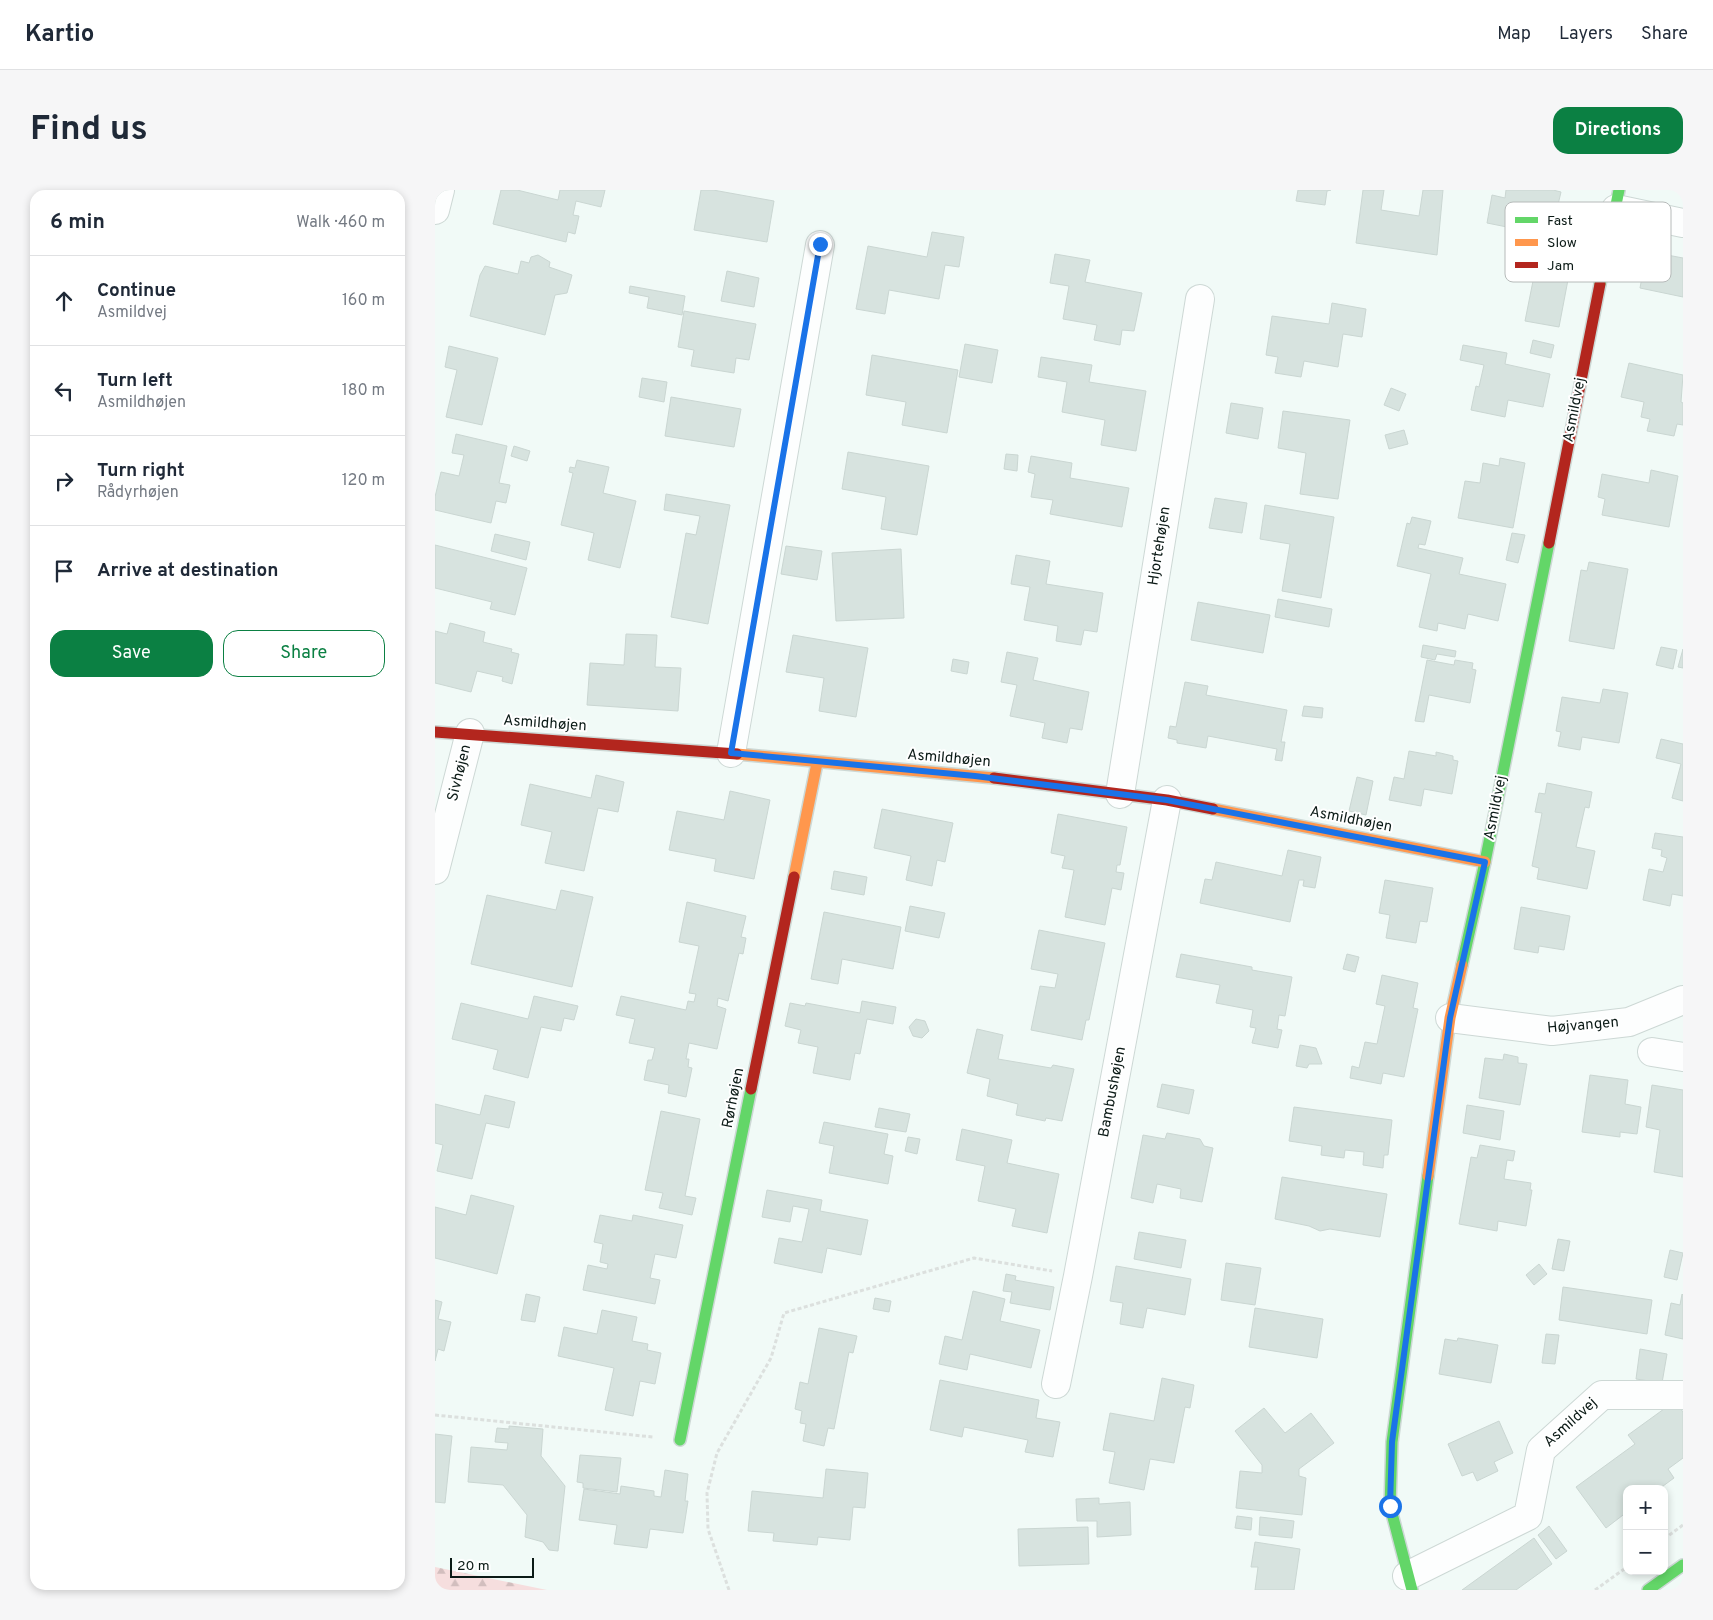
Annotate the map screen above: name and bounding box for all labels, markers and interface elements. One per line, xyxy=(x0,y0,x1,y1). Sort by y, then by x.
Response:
text: Kartio xyxy=(25,20,94,50)
text: Map xyxy=(1497,23,1531,46)
text: Layers xyxy=(1559,23,1613,46)
text: Share xyxy=(1641,23,1688,46)
button: Directions xyxy=(1553,107,1683,154)
text: Find us xyxy=(30,108,148,152)
legend xyxy=(1505,202,1671,282)
text: 6 min xyxy=(50,209,105,236)
text: Walk · 460 m xyxy=(296,213,385,233)
text: Fast xyxy=(1547,213,1573,230)
route end xyxy=(809,233,832,256)
text: Slow xyxy=(1547,235,1577,252)
text: Jam xyxy=(1547,258,1574,275)
text: Continue xyxy=(97,279,176,303)
icon: ahead xyxy=(50,287,78,315)
text: 160 m xyxy=(342,291,385,311)
text: Asmildvej xyxy=(97,303,167,323)
text: Turn left xyxy=(97,369,173,393)
street label: Asmildvej xyxy=(1559,376,1591,444)
icon: left xyxy=(50,377,78,405)
text: 180 m xyxy=(342,381,385,401)
text: Asmildhøjen xyxy=(97,393,186,413)
text: Turn right xyxy=(97,459,185,483)
icon: right xyxy=(50,467,78,495)
text: 120 m xyxy=(342,471,385,491)
text: Rådyrhøjen xyxy=(97,483,179,503)
street label: Hjortehøjen xyxy=(1144,505,1176,587)
icon: arrive xyxy=(50,557,78,585)
text: Arrive at destination xyxy=(97,559,278,583)
button: Save xyxy=(50,630,213,677)
button: Share xyxy=(223,630,385,677)
street label: Asmildhøjen xyxy=(503,712,587,736)
street label: Sivhøjen xyxy=(444,743,476,803)
street label: Asmildhøjen xyxy=(907,746,991,772)
street label: Asmildvej xyxy=(1480,774,1512,842)
street label: Asmildhøjen xyxy=(1308,803,1394,837)
street label: Højvangen xyxy=(1546,1013,1620,1039)
street label: Bambushøjen xyxy=(1095,1045,1131,1139)
street label: Rørhøjen xyxy=(719,1066,749,1130)
street label: Asmildvej xyxy=(1540,1394,1602,1452)
map controls xyxy=(1623,1485,1668,1575)
button: + xyxy=(1623,1485,1668,1530)
route start xyxy=(1379,1495,1402,1518)
button: − xyxy=(1623,1530,1668,1575)
scale bar xyxy=(450,1555,534,1578)
text: 20 m xyxy=(457,1558,490,1575)

